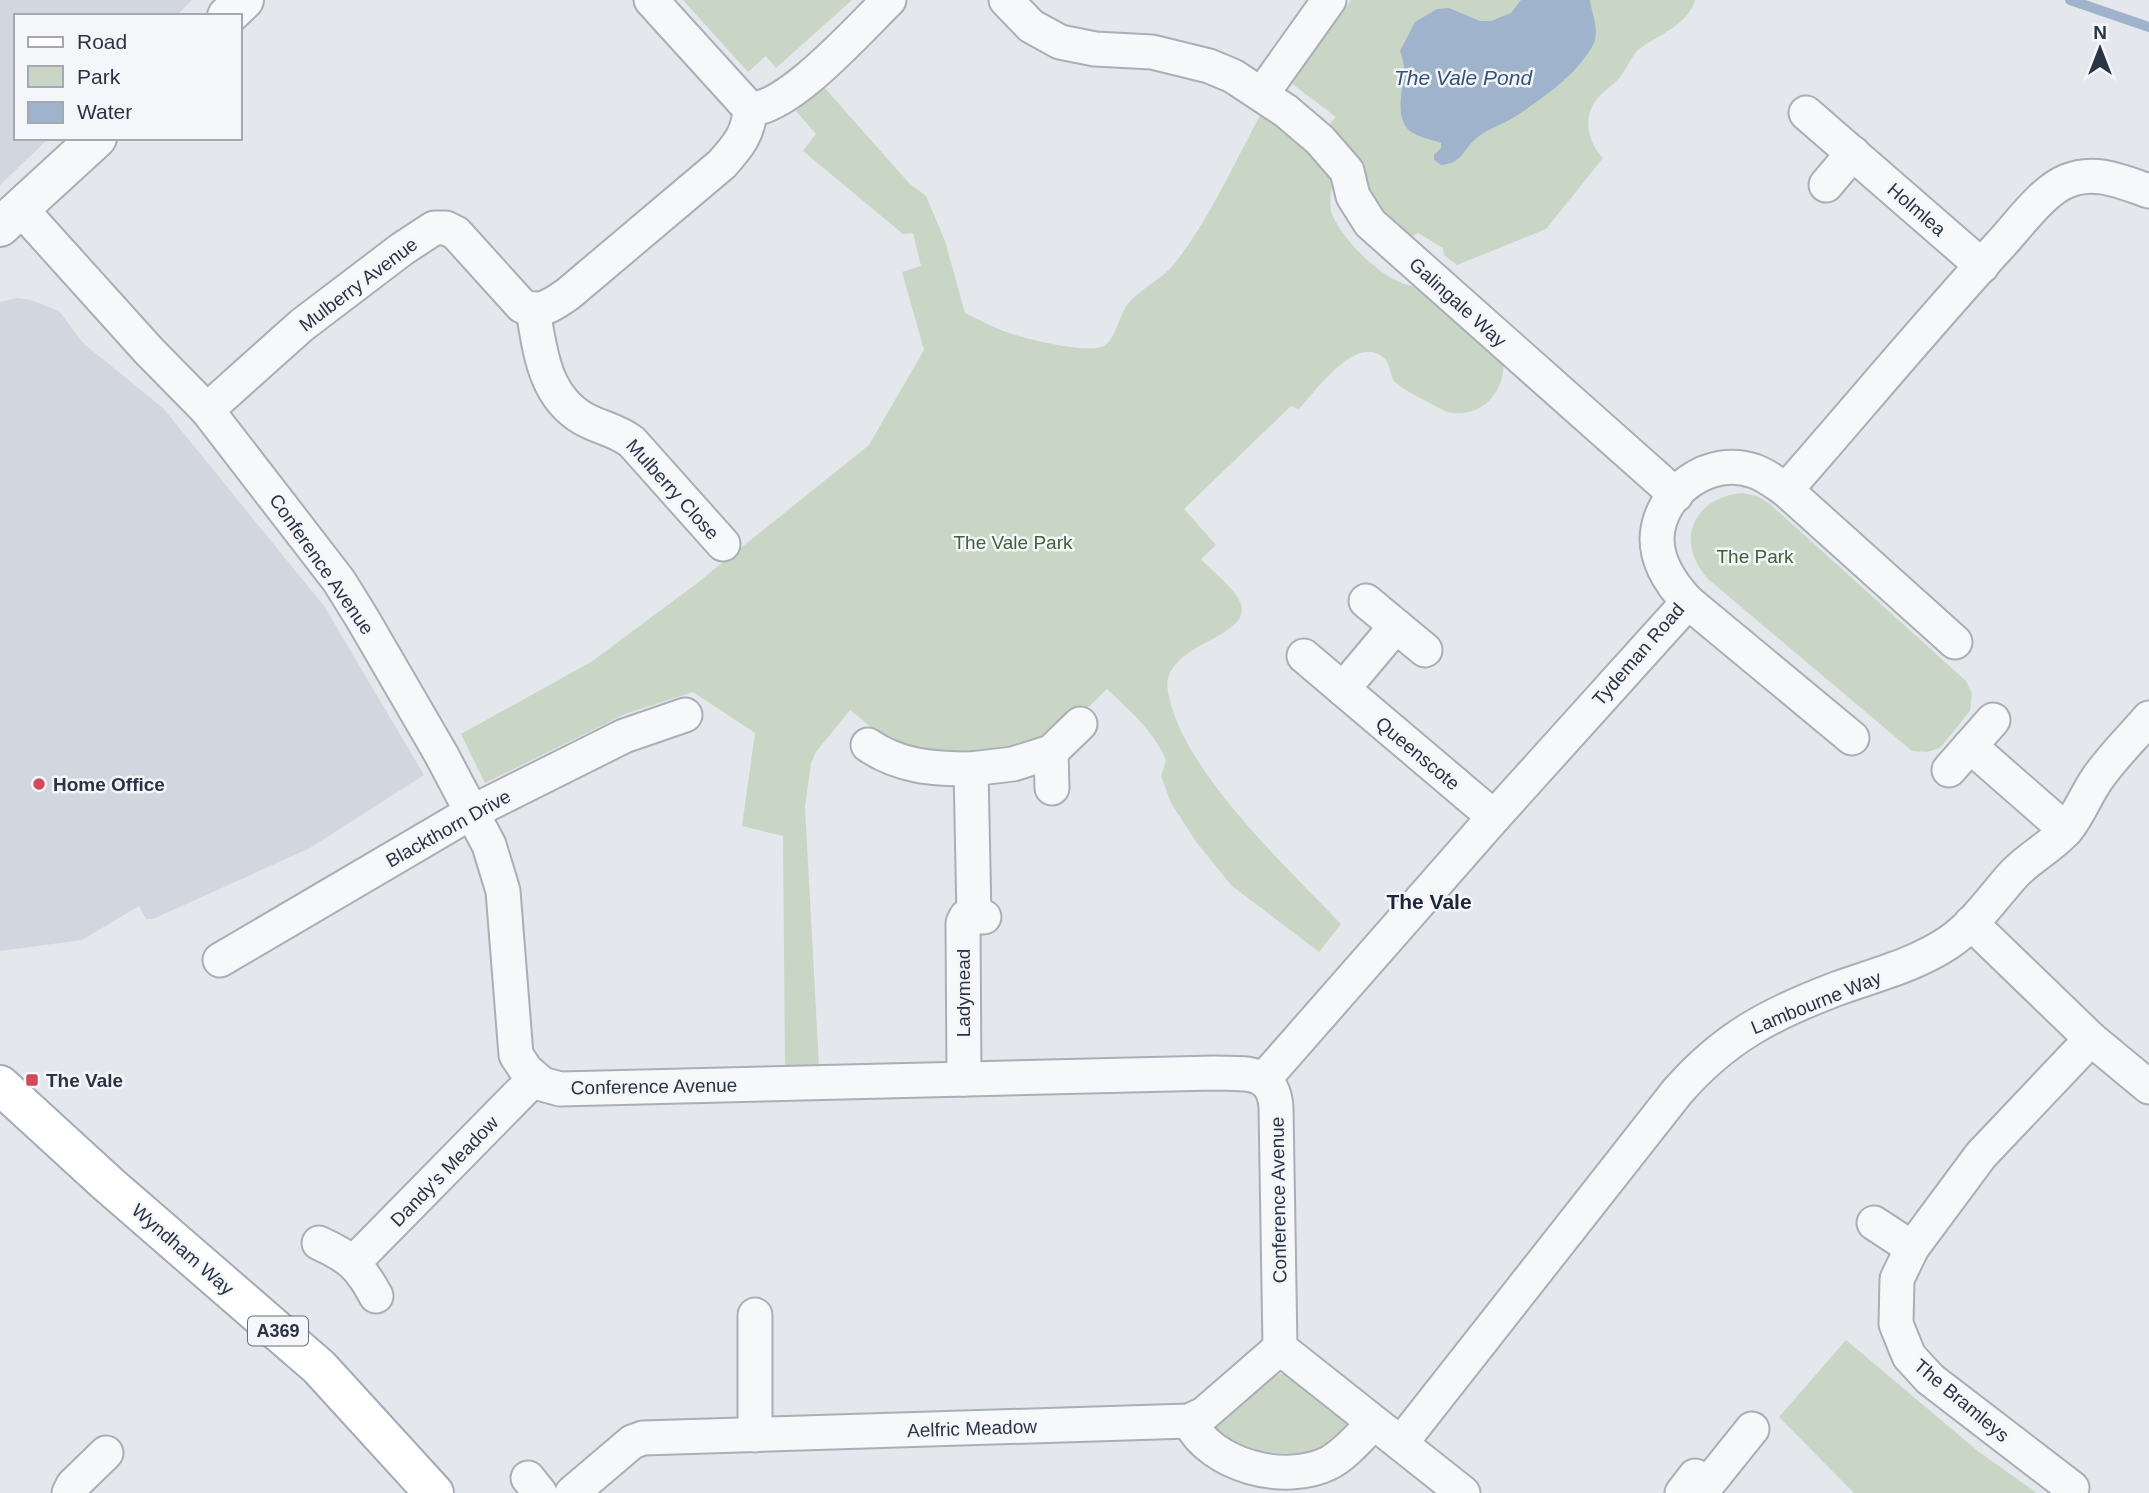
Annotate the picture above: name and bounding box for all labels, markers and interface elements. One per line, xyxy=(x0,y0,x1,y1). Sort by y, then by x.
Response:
legend xyxy=(14,14,242,140)
north arrow xyxy=(2065,14,2135,84)
text: N xyxy=(2093,22,2107,43)
text: Road xyxy=(77,30,127,53)
text: Park xyxy=(77,65,121,88)
water label: The Vale Pond xyxy=(1394,66,1533,89)
text: Water xyxy=(77,100,132,123)
street label: Holmlea xyxy=(1883,179,1950,240)
street label: Mulberry Avenue xyxy=(295,233,421,336)
street label: Galingale Way xyxy=(1405,253,1511,352)
street label: Mulberry Close xyxy=(622,435,723,544)
street label: Conference Avenue xyxy=(265,490,378,639)
park label: The Vale Park xyxy=(954,532,1073,553)
park label: The Park xyxy=(1716,546,1794,567)
street label: Tydeman Road xyxy=(1588,599,1689,710)
street label: Queenscote xyxy=(1372,712,1464,794)
place label: Home Office xyxy=(53,774,165,795)
marker: Home Office xyxy=(31,776,47,792)
street label: Blackthorn Drive xyxy=(382,785,514,871)
district label: The Vale xyxy=(1386,890,1472,913)
street label: Ladymead xyxy=(953,949,974,1037)
street label: Lambourne Way xyxy=(1748,967,1885,1038)
place label: The Vale xyxy=(46,1070,123,1091)
marker: The Vale xyxy=(24,1072,40,1088)
street label: Conference Avenue xyxy=(571,1075,737,1098)
street label: Dandy's Meadow xyxy=(386,1112,503,1231)
street label: Conference Avenue xyxy=(1267,1117,1290,1283)
street label: Wyndham Way xyxy=(128,1199,238,1300)
road number: A369 xyxy=(248,1316,308,1346)
street label: The Bramleys xyxy=(1910,1355,2013,1446)
street label: Aelfric Meadow xyxy=(907,1416,1038,1441)

